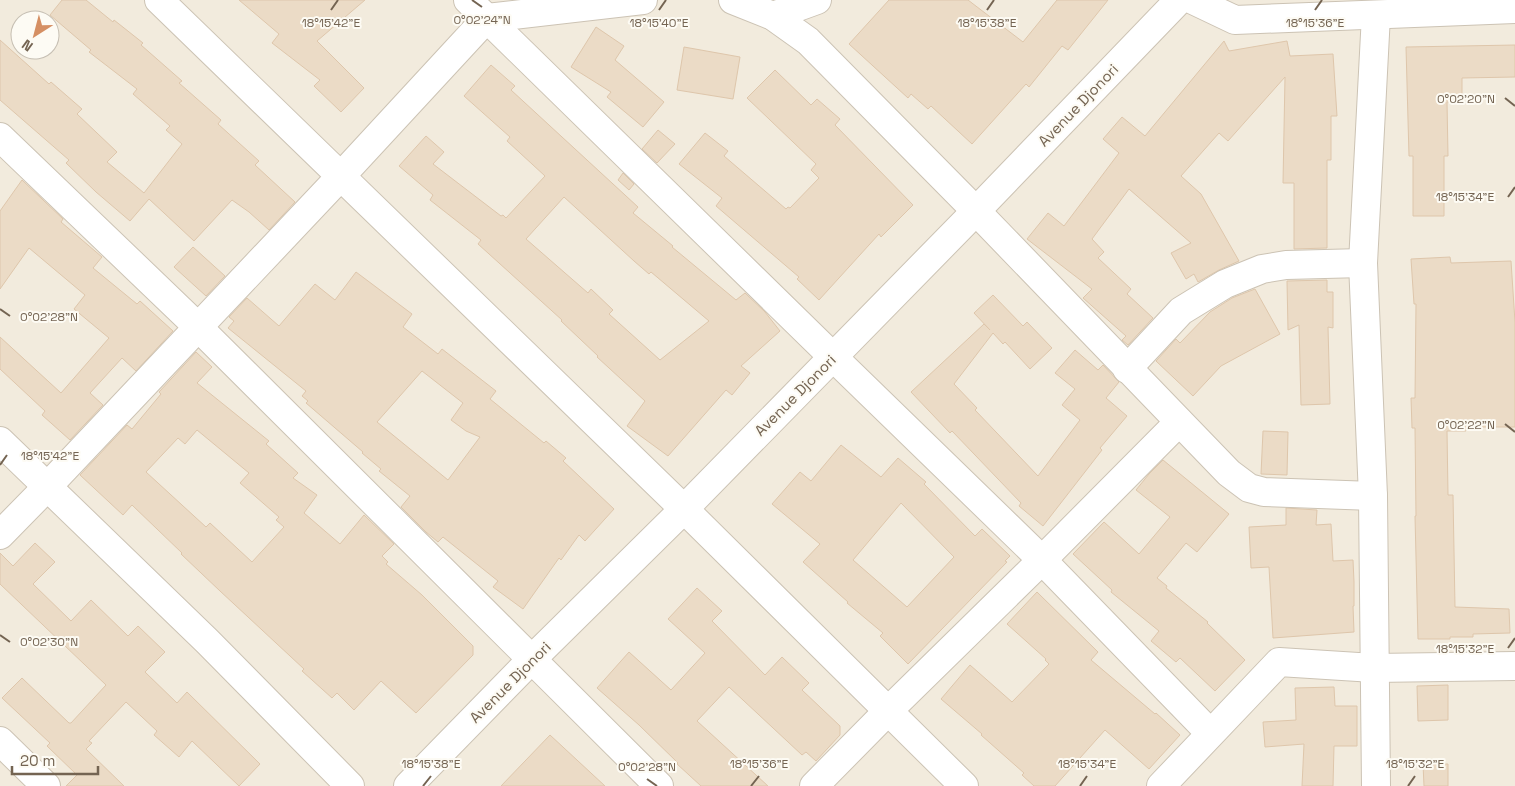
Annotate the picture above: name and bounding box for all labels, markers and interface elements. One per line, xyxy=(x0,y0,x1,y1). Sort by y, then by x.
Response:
north arrow xyxy=(10,10,60,60)
text: 0°02'24"N xyxy=(453,12,511,28)
text: 18°15'42"E xyxy=(302,15,360,31)
text: 18°15'40"E xyxy=(630,15,689,31)
text: 18°15'38"E xyxy=(958,15,1017,31)
text: 18°15'36"E xyxy=(1286,15,1345,31)
text: N xyxy=(18,35,36,56)
street label: Avenue Djonori xyxy=(1034,60,1122,150)
text: 0°02'20"N xyxy=(1437,91,1495,107)
text: 18°15'34"E xyxy=(1436,189,1494,205)
text: 0°02'28"N xyxy=(20,309,78,325)
street label: Avenue Djonori xyxy=(750,350,840,440)
text: 0°02'22"N xyxy=(1437,417,1495,433)
text: 18°15'42"E xyxy=(21,448,79,464)
text: 0°02'30"N xyxy=(20,634,78,650)
street label: Avenue Djonori xyxy=(465,637,555,727)
text: 18°15'32"E xyxy=(1436,641,1495,657)
scale bar xyxy=(12,744,99,776)
text: 20 m xyxy=(20,751,55,770)
text: 18°15'38"E xyxy=(402,756,461,772)
text: 18°15'36"E xyxy=(730,756,789,772)
text: 18°15'34"E xyxy=(1058,756,1116,772)
text: 18°15'32"E xyxy=(1386,756,1445,772)
text: 0°02'28"N xyxy=(618,759,676,775)

